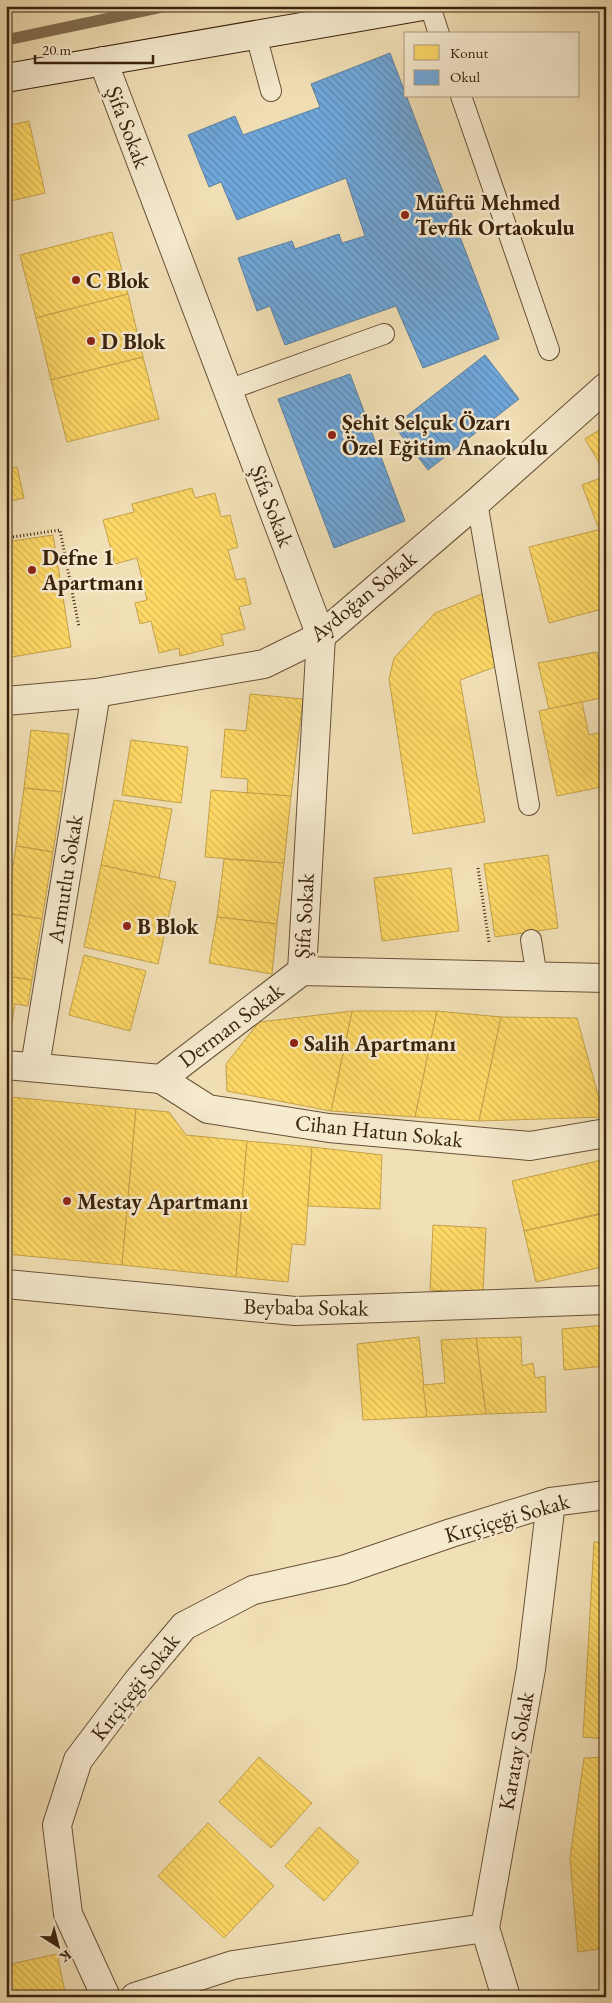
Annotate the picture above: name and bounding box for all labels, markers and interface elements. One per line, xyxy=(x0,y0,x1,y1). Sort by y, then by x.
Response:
scale bar xyxy=(35,32,152,64)
legend xyxy=(404,32,580,98)
text: 20 m xyxy=(42,40,71,59)
text: Konut xyxy=(450,43,488,62)
text: Okul xyxy=(450,67,480,86)
street label: Şifa Sokak xyxy=(99,82,157,173)
place label: Müftü Mehmed Tevfik Ortaokulu xyxy=(415,188,575,242)
marker: Müftü Mehmed Tevfik Ortaokulu xyxy=(399,209,411,221)
place label: C Blok xyxy=(86,266,150,295)
marker: C Blok xyxy=(70,274,82,286)
place label: D Blok xyxy=(101,327,166,356)
marker: D Blok xyxy=(85,335,97,347)
place label: Şehit Selçuk Özarı Özel Eğitim Anaokulu xyxy=(342,408,548,462)
marker: Şehit Selçuk Özarı Özel Eğitim Anaokulu xyxy=(326,429,338,441)
street label: Şifa Sokak xyxy=(243,461,301,552)
place label: Defne 1 Apartmanı xyxy=(41,543,144,597)
street label: Aydoğan Sokak xyxy=(303,544,423,649)
marker: Defne 1 Apartmanı xyxy=(26,564,38,576)
street label: Armutlu Sokak xyxy=(40,812,90,946)
street label: Şifa Sokak xyxy=(287,872,321,959)
place label: B Blok xyxy=(137,912,199,941)
marker: B Blok xyxy=(121,920,133,932)
street label: Derman Sokak xyxy=(173,976,290,1074)
place label: Salih Apartmanı xyxy=(304,1029,456,1058)
marker: Salih Apartmanı xyxy=(288,1037,300,1049)
street label: Cihan Hatun Sokak xyxy=(294,1108,465,1154)
place label: Mestay Apartmanı xyxy=(77,1187,249,1216)
marker: Mestay Apartmanı xyxy=(61,1195,73,1207)
street label: Beybaba Sokak xyxy=(243,1291,369,1323)
street label: Kırçiçeği Sokak xyxy=(441,1486,574,1550)
street label: Kırçiçeği Sokak xyxy=(84,1627,186,1747)
street label: Karatay Sokak xyxy=(491,1689,541,1812)
north arrow xyxy=(32,1920,82,1970)
text: K xyxy=(56,1946,75,1967)

